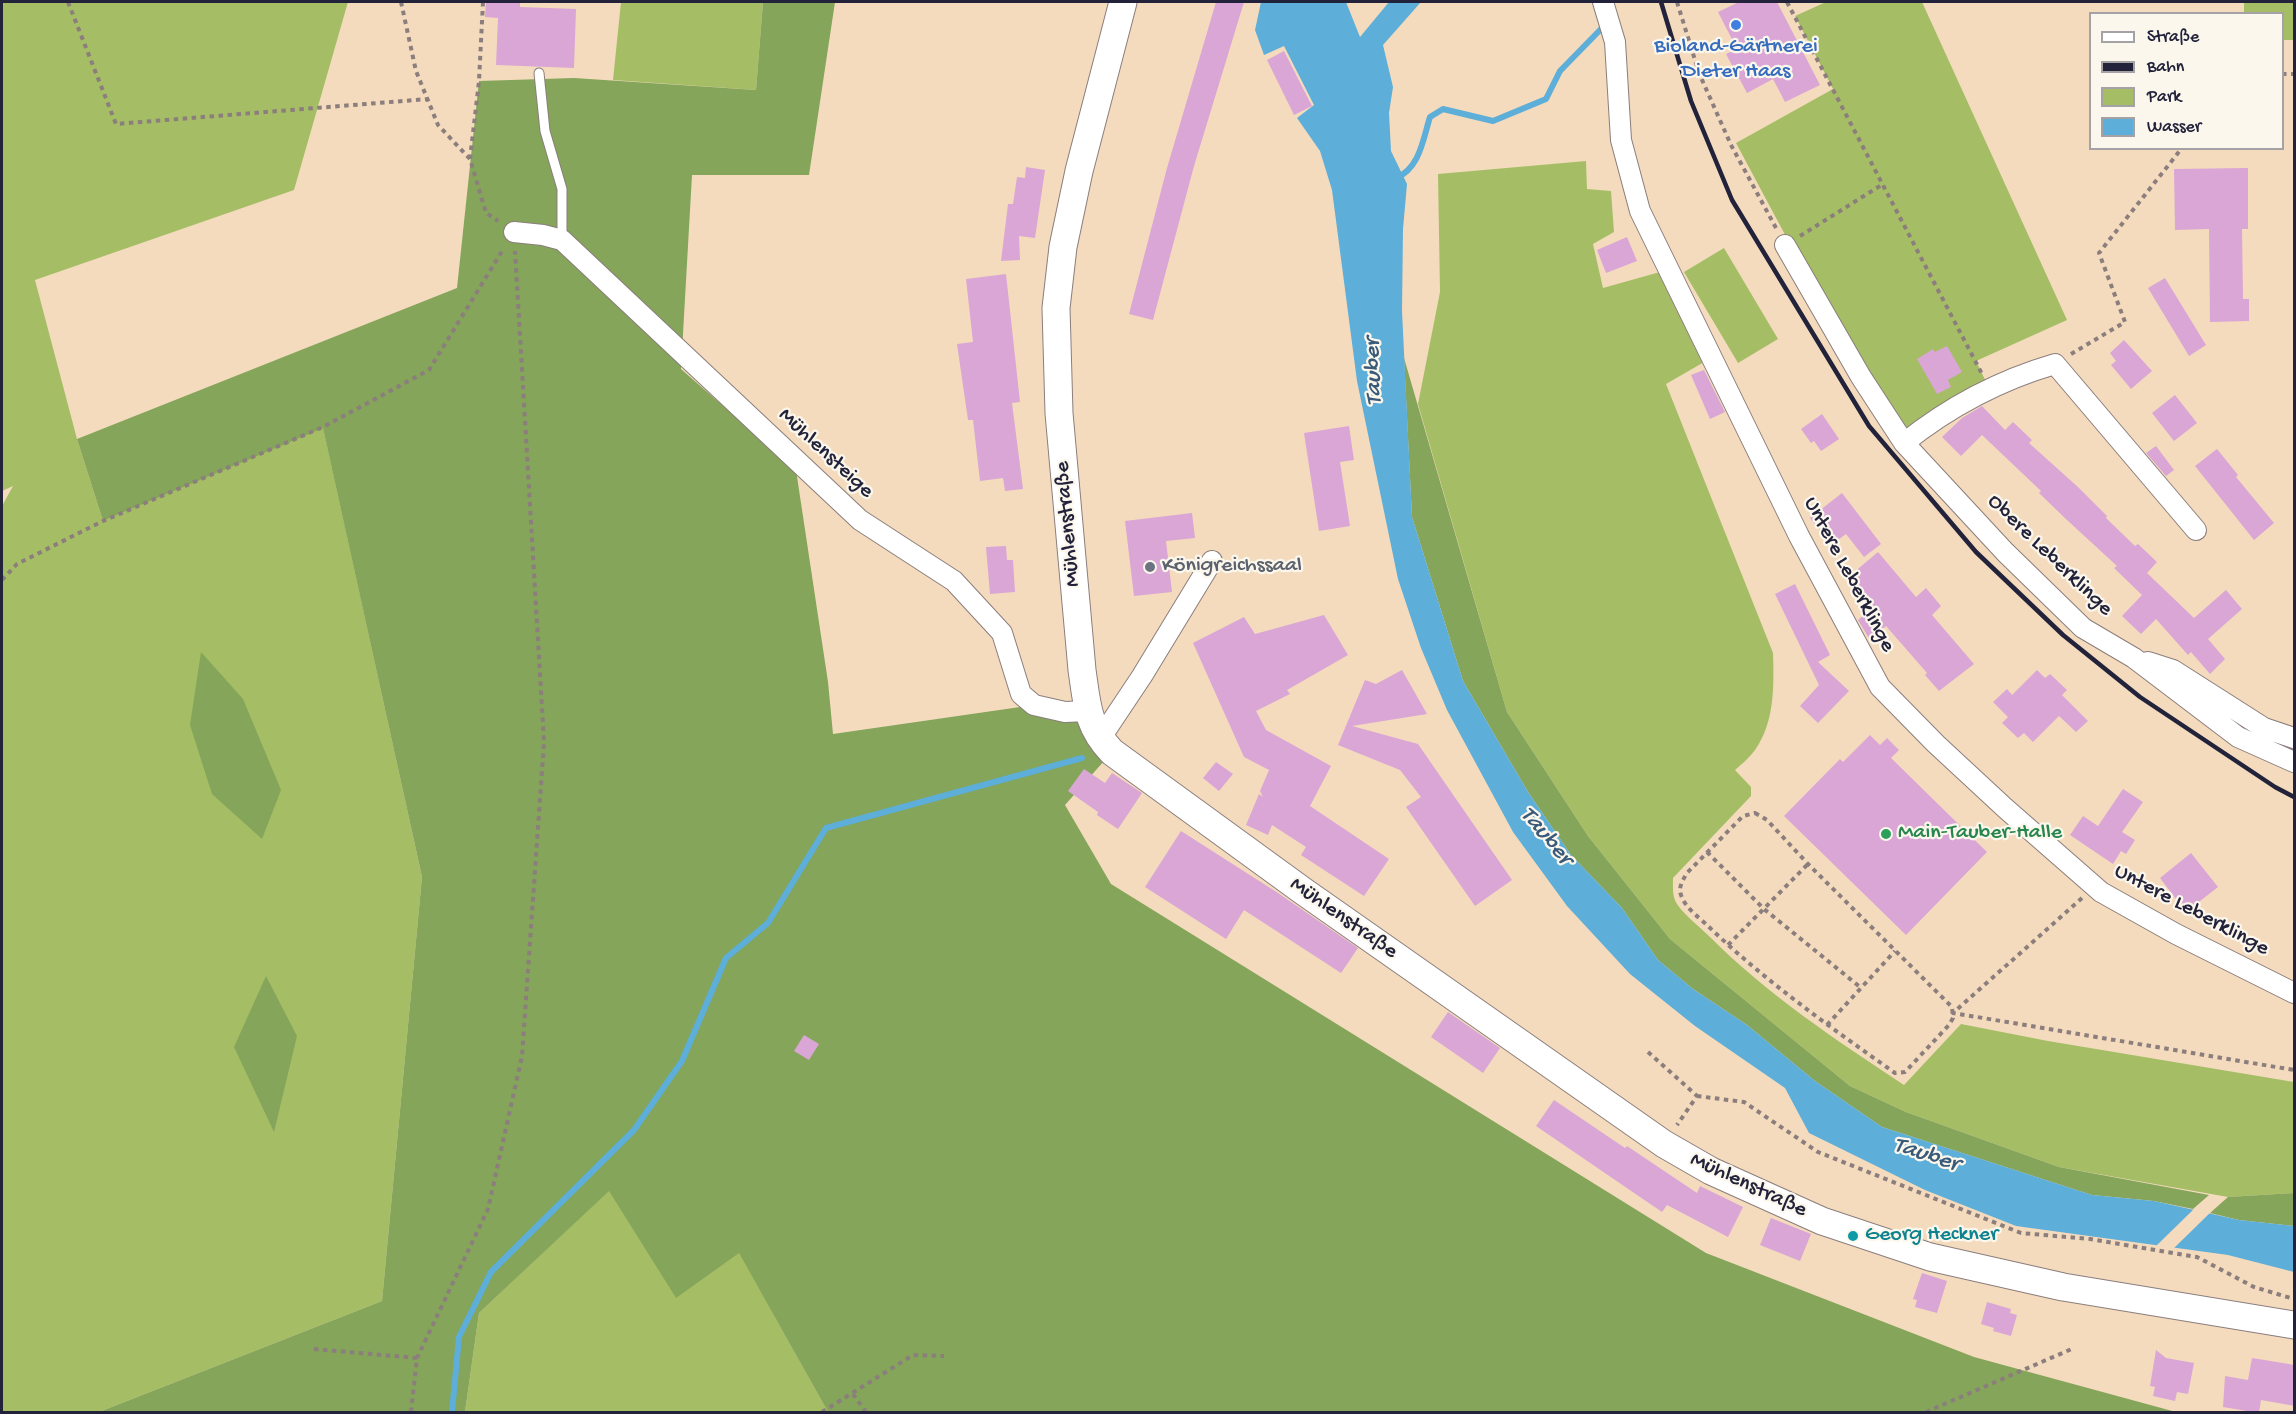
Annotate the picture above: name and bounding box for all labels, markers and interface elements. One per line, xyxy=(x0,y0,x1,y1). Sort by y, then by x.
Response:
legend xyxy=(2089,12,2284,150)
marker: Bioland-Gärtnerei Dieter Haas xyxy=(1729,18,1743,32)
text: Straße xyxy=(2147,27,2199,48)
place label: Bioland-Gärtnerei Dieter Haas xyxy=(1654,35,1818,86)
text: Bahn xyxy=(2147,57,2184,78)
text: Park xyxy=(2147,87,2181,108)
text: Wasser xyxy=(2147,117,2201,138)
water label: Tauber xyxy=(1359,338,1391,406)
street label: Mühlensteige xyxy=(772,403,878,505)
street label: Mühlenstraße xyxy=(1050,460,1088,588)
street label: Obere Leberklinge xyxy=(1981,489,2117,623)
street label: Untere Leberklinge xyxy=(1796,493,1900,657)
place label: Königreichssaal xyxy=(1162,554,1302,580)
marker: Königreichssaal xyxy=(1143,560,1157,574)
water label: Tauber xyxy=(1512,802,1578,872)
place label: Main-Tauber-Halle xyxy=(1898,821,2062,847)
marker: Main-Tauber-Halle xyxy=(1879,827,1893,841)
street label: Untere Leberklinge xyxy=(2109,859,2273,963)
street label: Mühlenstraße xyxy=(1284,872,1402,966)
water label: Tauber xyxy=(1890,1132,1962,1180)
street label: Mühlenstraße xyxy=(1685,1147,1811,1225)
place label: Georg Heckner xyxy=(1865,1223,1998,1249)
marker: Georg Heckner xyxy=(1846,1229,1860,1243)

